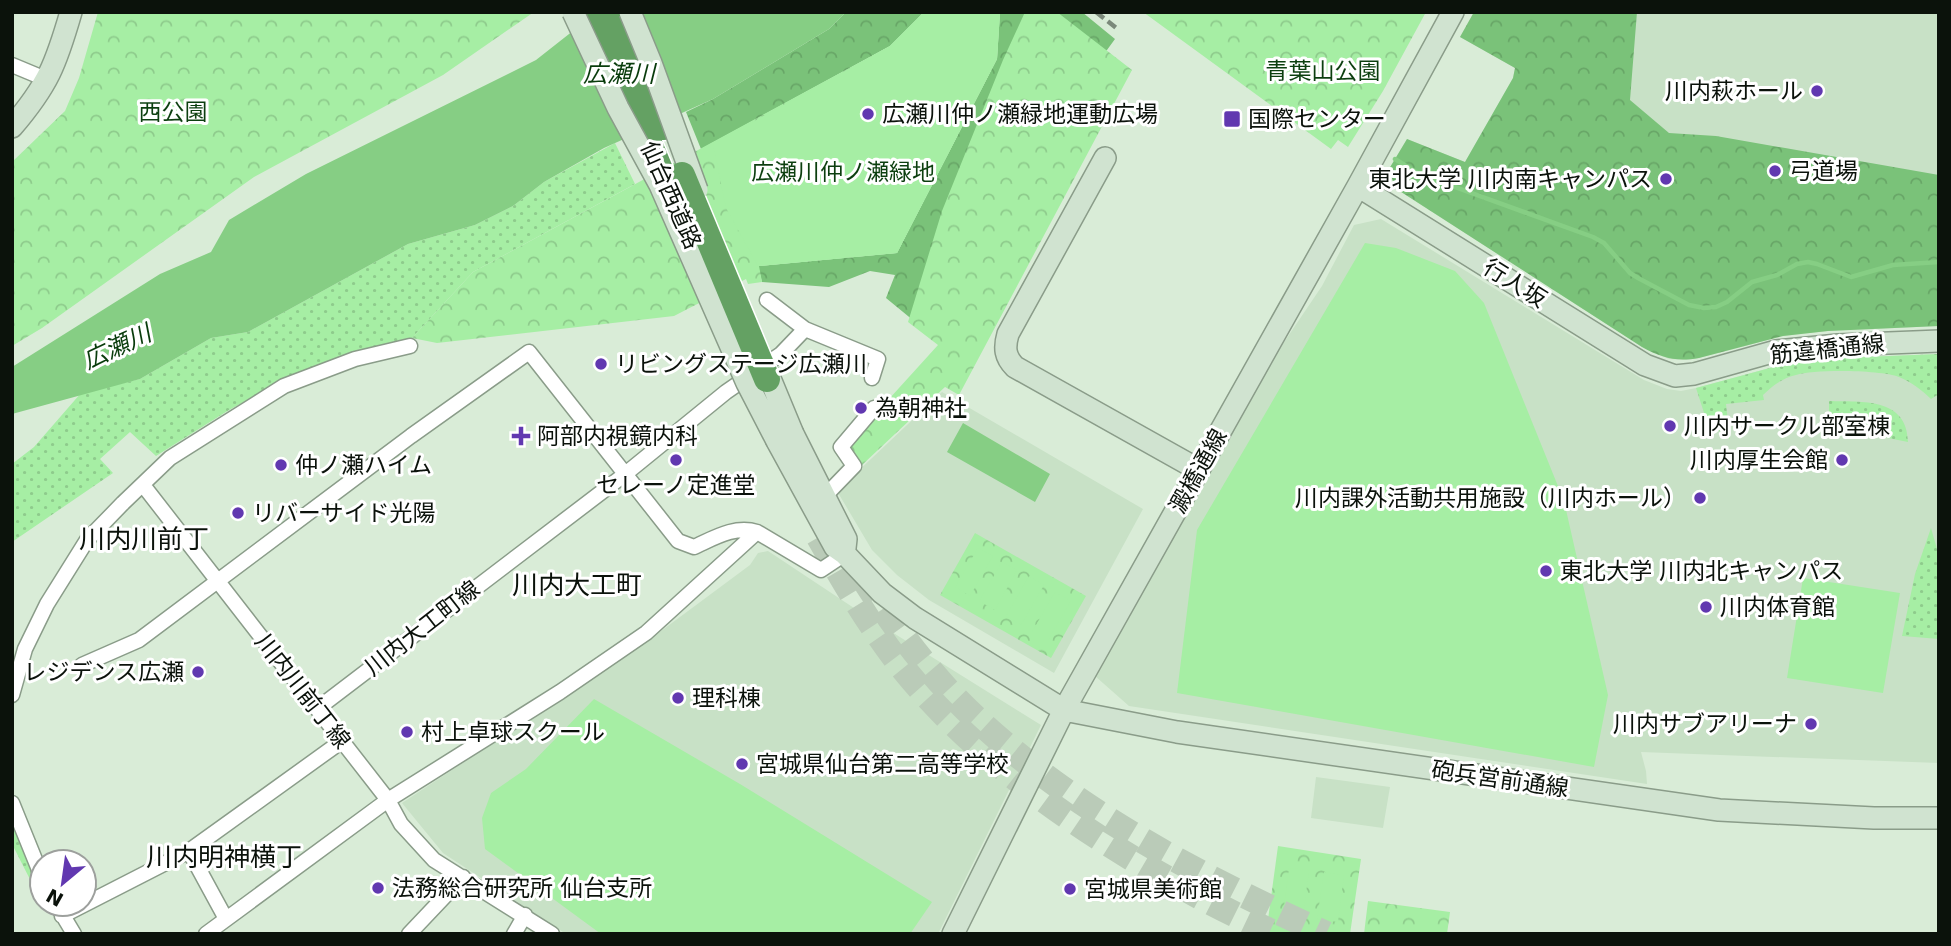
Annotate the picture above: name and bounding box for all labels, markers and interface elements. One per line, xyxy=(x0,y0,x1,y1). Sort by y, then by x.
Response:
park label: 青葉山公園 xyxy=(1266,58,1381,84)
water label: 広瀬川 xyxy=(583,60,658,88)
place label: 川内萩ホール xyxy=(1665,78,1803,104)
marker: 川内萩ホール xyxy=(1809,83,1825,99)
park label: 西公園 xyxy=(139,99,208,125)
place label: 広瀬川仲ノ瀬緑地運動広場 xyxy=(882,101,1158,127)
marker: 広瀬川仲ノ瀬緑地運動広場 xyxy=(860,106,876,122)
place label: 国際センター xyxy=(1248,106,1386,132)
marker: 国際センター xyxy=(1222,109,1242,129)
street label: 仙台西道路 xyxy=(636,137,706,253)
place label: 弓道場 xyxy=(1789,158,1858,184)
park label: 広瀬川仲ノ瀬緑地 xyxy=(751,159,935,185)
marker: 弓道場 xyxy=(1767,163,1783,179)
place label: 東北大学 川内南キャンパス xyxy=(1369,166,1652,192)
marker: 東北大学 川内南キャンパス xyxy=(1658,171,1674,187)
street label: 行人坂 xyxy=(1479,254,1551,312)
water label: 広瀬川 xyxy=(78,318,158,375)
street label: 筋違橋通線 xyxy=(1768,330,1886,368)
place label: リビングステージ広瀬川 xyxy=(615,351,868,377)
marker: リビングステージ広瀬川 xyxy=(593,356,609,372)
place label: 為朝神社 xyxy=(875,395,967,421)
marker: 為朝神社 xyxy=(853,400,869,416)
place label: 川内サークル部室棟 xyxy=(1684,413,1890,439)
marker: 川内サークル部室棟 xyxy=(1662,418,1678,434)
place label: 阿部内視鏡内科 xyxy=(537,423,698,449)
street label: 澱橋通線 xyxy=(1164,424,1232,518)
marker: 阿部内視鏡内科 xyxy=(511,426,531,446)
place label: 川内厚生会館 xyxy=(1690,447,1828,473)
place label: 仲ノ瀬ハイム xyxy=(295,452,432,478)
marker: セレーノ定進堂 xyxy=(668,452,684,468)
marker: 川内厚生会館 xyxy=(1834,452,1850,468)
marker: 仲ノ瀬ハイム xyxy=(273,457,289,473)
place label: セレーノ定進堂 xyxy=(596,472,756,498)
place label: 川内課外活動共用施設（川内ホール） xyxy=(1295,485,1686,511)
marker: 川内課外活動共用施設（川内ホール） xyxy=(1692,490,1708,506)
place label: リバーサイド光陽 xyxy=(252,500,436,526)
marker: リバーサイド光陽 xyxy=(230,505,246,521)
district label: 川内川前丁 xyxy=(79,524,209,554)
place label: 東北大学 川内北キャンパス xyxy=(1560,558,1843,584)
marker: 東北大学 川内北キャンパス xyxy=(1538,563,1554,579)
district label: 川内大工町 xyxy=(512,570,642,600)
street label: 川内大工町線 xyxy=(360,575,484,681)
place label: 川内体育館 xyxy=(1720,594,1835,620)
marker: 川内体育館 xyxy=(1698,599,1714,615)
street label: 川内川前丁線 xyxy=(250,629,356,753)
place label: レジデンス広瀬 xyxy=(23,659,184,685)
marker: レジデンス広瀬 xyxy=(190,664,206,680)
place label: 理科棟 xyxy=(692,685,761,711)
marker: 理科棟 xyxy=(670,690,686,706)
place label: 川内サブアリーナ xyxy=(1613,711,1797,737)
marker: 川内サブアリーナ xyxy=(1803,716,1819,732)
place label: 村上卓球スクール xyxy=(421,719,605,745)
marker: 村上卓球スクール xyxy=(399,724,415,740)
place label: 宮城県仙台第二高等学校 xyxy=(756,751,1009,777)
marker: 宮城県仙台第二高等学校 xyxy=(734,756,750,772)
street label: 砲兵営前通線 xyxy=(1430,757,1570,801)
district label: 川内明神横丁 xyxy=(146,842,302,872)
north arrow xyxy=(28,848,98,918)
place label: 法務総合研究所 仙台支所 xyxy=(392,875,652,901)
place label: 宮城県美術館 xyxy=(1084,876,1222,902)
marker: 法務総合研究所 仙台支所 xyxy=(370,880,386,896)
marker: 宮城県美術館 xyxy=(1062,881,1078,897)
text: N xyxy=(42,884,67,911)

